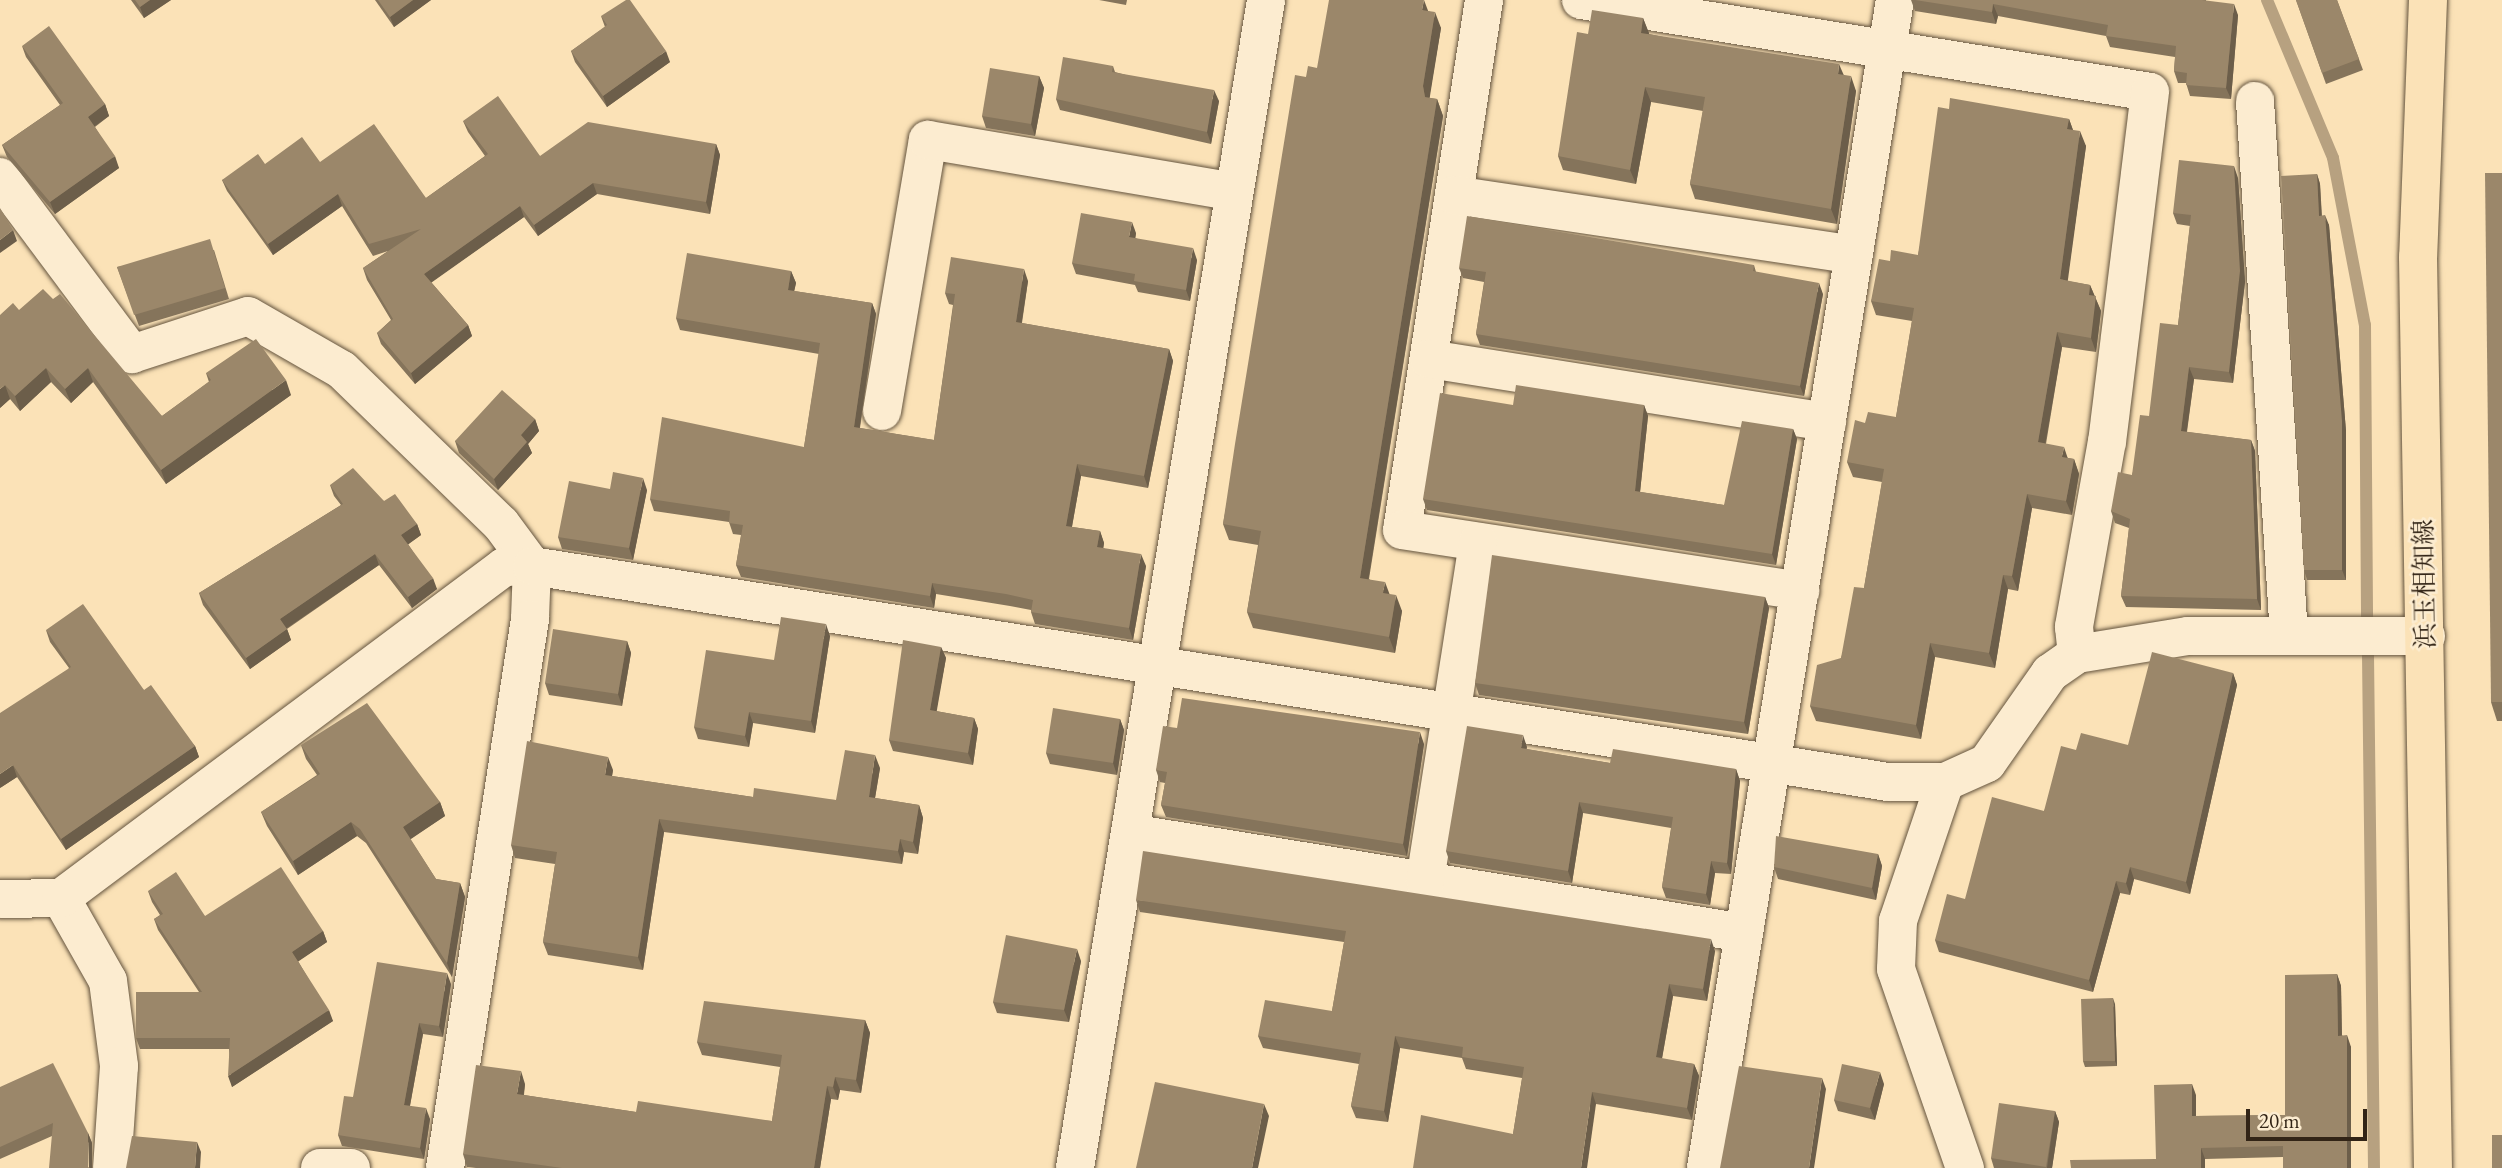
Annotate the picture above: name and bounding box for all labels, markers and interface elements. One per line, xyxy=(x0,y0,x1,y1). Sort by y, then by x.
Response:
street label: 浜玉相知線 xyxy=(2408,519,2442,649)
scale bar xyxy=(2250,1094,2371,1138)
text: 20 m xyxy=(2259,1107,2300,1134)

